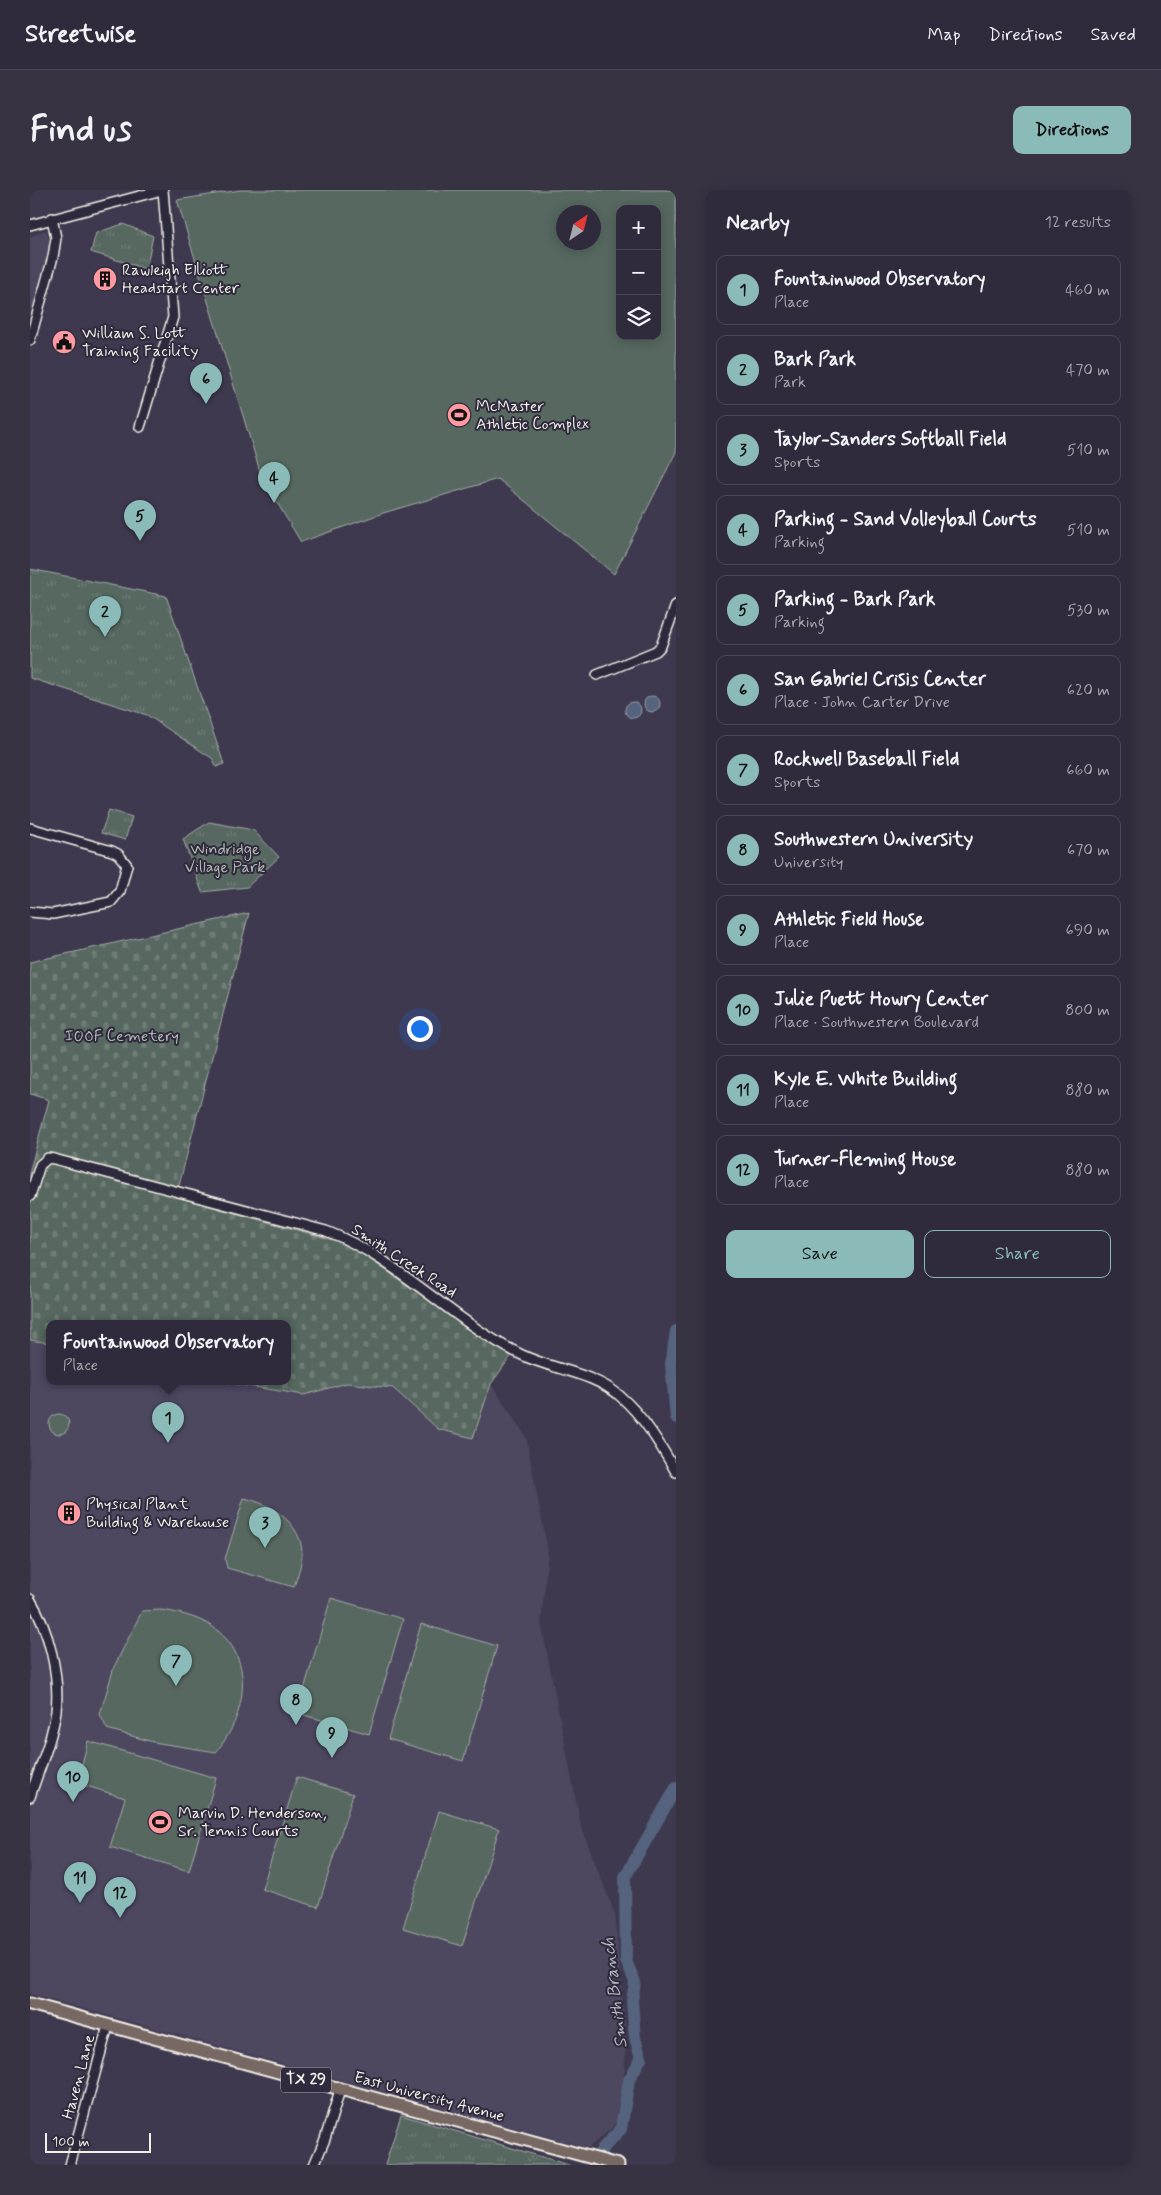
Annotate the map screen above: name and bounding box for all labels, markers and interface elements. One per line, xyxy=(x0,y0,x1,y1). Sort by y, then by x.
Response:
text: Streetwise xyxy=(25,19,136,50)
text: Map xyxy=(928,23,961,47)
text: Directions xyxy=(989,23,1063,47)
text: Saved xyxy=(1091,23,1136,47)
button: Directions xyxy=(1013,106,1131,154)
text: Find us xyxy=(30,107,132,153)
north arrow xyxy=(556,205,601,250)
map controls xyxy=(616,205,661,340)
button: + xyxy=(616,205,661,250)
text: Nearby xyxy=(726,209,790,237)
text: 12 results xyxy=(1045,212,1111,233)
button: − xyxy=(616,250,661,295)
place label: Rawleigh Elliott Headstart Center xyxy=(122,260,239,299)
building icon: Rawleigh Elliott Headstart Center xyxy=(92,266,118,292)
text: Fountainwood Observatory xyxy=(774,267,986,292)
text: 1 xyxy=(739,280,747,301)
text: 460 m xyxy=(1065,280,1110,301)
text: Place xyxy=(774,292,809,313)
button: layers xyxy=(616,295,661,340)
place label: William S. Lott Training Facility xyxy=(82,323,199,363)
public building icon: William S. Lott Training Facility xyxy=(51,329,77,355)
text: Bark Park xyxy=(774,347,856,372)
text: 2 xyxy=(739,360,747,381)
text: 470 m xyxy=(1066,360,1110,381)
pin: 6 xyxy=(190,363,222,404)
text: Park xyxy=(774,372,806,393)
place label: McMaster Athletic Complex xyxy=(476,396,589,435)
sports icon: McMaster Athletic Complex xyxy=(446,402,472,428)
text: Taylor-Sanders Softball Field xyxy=(774,427,1007,452)
text: 3 xyxy=(739,440,747,461)
text: 510 m xyxy=(1067,440,1110,461)
text: Sports xyxy=(774,452,820,473)
pin: 4 xyxy=(258,462,290,503)
pin: 5 xyxy=(124,500,156,541)
text: Parking - Sand Volleyball Courts xyxy=(774,507,1036,532)
text: 4 xyxy=(738,520,748,541)
text: 510 m xyxy=(1067,520,1110,541)
text: Parking xyxy=(774,532,825,553)
text: Parking - Bark Park xyxy=(774,587,935,612)
pin: 2 xyxy=(89,596,121,637)
text: 5 xyxy=(738,600,748,621)
text: 530 m xyxy=(1067,600,1110,621)
text: Parking xyxy=(774,612,825,633)
text: San Gabriel Crisis Center xyxy=(774,667,986,692)
text: 6 xyxy=(739,680,747,701)
text: 620 m xyxy=(1067,680,1110,701)
text: Place · John Carter Drive xyxy=(774,692,950,713)
text: Rockwell Baseball Field xyxy=(774,747,959,772)
text: 7 xyxy=(738,760,748,781)
text: 660 m xyxy=(1066,760,1110,781)
text: Sports xyxy=(774,772,820,793)
text: Southwestern University xyxy=(774,827,973,852)
park label: Windridge Village Park xyxy=(185,839,265,878)
text: 8 xyxy=(738,840,748,861)
text: 670 m xyxy=(1067,840,1110,861)
text: University xyxy=(774,852,844,873)
text: Athletic Field House xyxy=(774,907,924,932)
text: 9 xyxy=(739,920,747,941)
text: 690 m xyxy=(1066,920,1110,941)
text: Place xyxy=(774,932,809,953)
text: Julie Puett Howry Center xyxy=(774,987,988,1012)
text: 10 xyxy=(735,1000,751,1021)
text: 800 m xyxy=(1065,1000,1110,1021)
text: Place · Southwestern Boulevard xyxy=(774,1012,979,1033)
your location xyxy=(407,1016,433,1042)
park label: IOOF Cemetery xyxy=(65,1026,179,1047)
text: Kyle E. White Building xyxy=(774,1067,957,1092)
text: 11 xyxy=(736,1080,750,1101)
text: 880 m xyxy=(1066,1080,1110,1101)
text: Place xyxy=(774,1092,809,1113)
text: Turner-Fleming House xyxy=(774,1147,956,1172)
text: 12 xyxy=(735,1160,751,1181)
text: 880 m xyxy=(1066,1160,1110,1181)
text: Place xyxy=(774,1172,809,1193)
street label: Smith Creek Road xyxy=(347,1219,461,1303)
button: Save xyxy=(726,1230,914,1278)
button: Share xyxy=(924,1230,1111,1278)
popup xyxy=(46,1320,291,1385)
text: Fountainwood Observatory xyxy=(63,1330,274,1355)
text: Place xyxy=(63,1355,98,1376)
pin: 1 xyxy=(152,1402,184,1443)
place label: Physical Plant Building & Warehouse xyxy=(86,1494,229,1534)
building icon: Physical Plant Building & Warehouse xyxy=(56,1500,82,1526)
pin: 3 xyxy=(249,1507,281,1548)
pin: 7 xyxy=(160,1645,192,1686)
pin: 8 xyxy=(280,1684,312,1725)
pin: 9 xyxy=(316,1717,348,1758)
pin: 10 xyxy=(57,1761,89,1802)
place label: Marvin D. Henderson, Sr. Tennis Courts xyxy=(178,1803,327,1842)
sports icon: Marvin D. Henderson, Sr. Tennis Courts xyxy=(147,1809,173,1835)
pin: 11 xyxy=(64,1862,96,1903)
pin: 12 xyxy=(104,1877,136,1918)
water label: Smith Branch xyxy=(596,1936,634,2050)
street label: Haven Lane xyxy=(58,2032,100,2122)
street label: East University Avenue xyxy=(352,2067,506,2127)
road number: TX 29 xyxy=(281,2068,331,2092)
scale bar xyxy=(45,2130,151,2153)
text: 100 m xyxy=(52,2133,90,2151)

